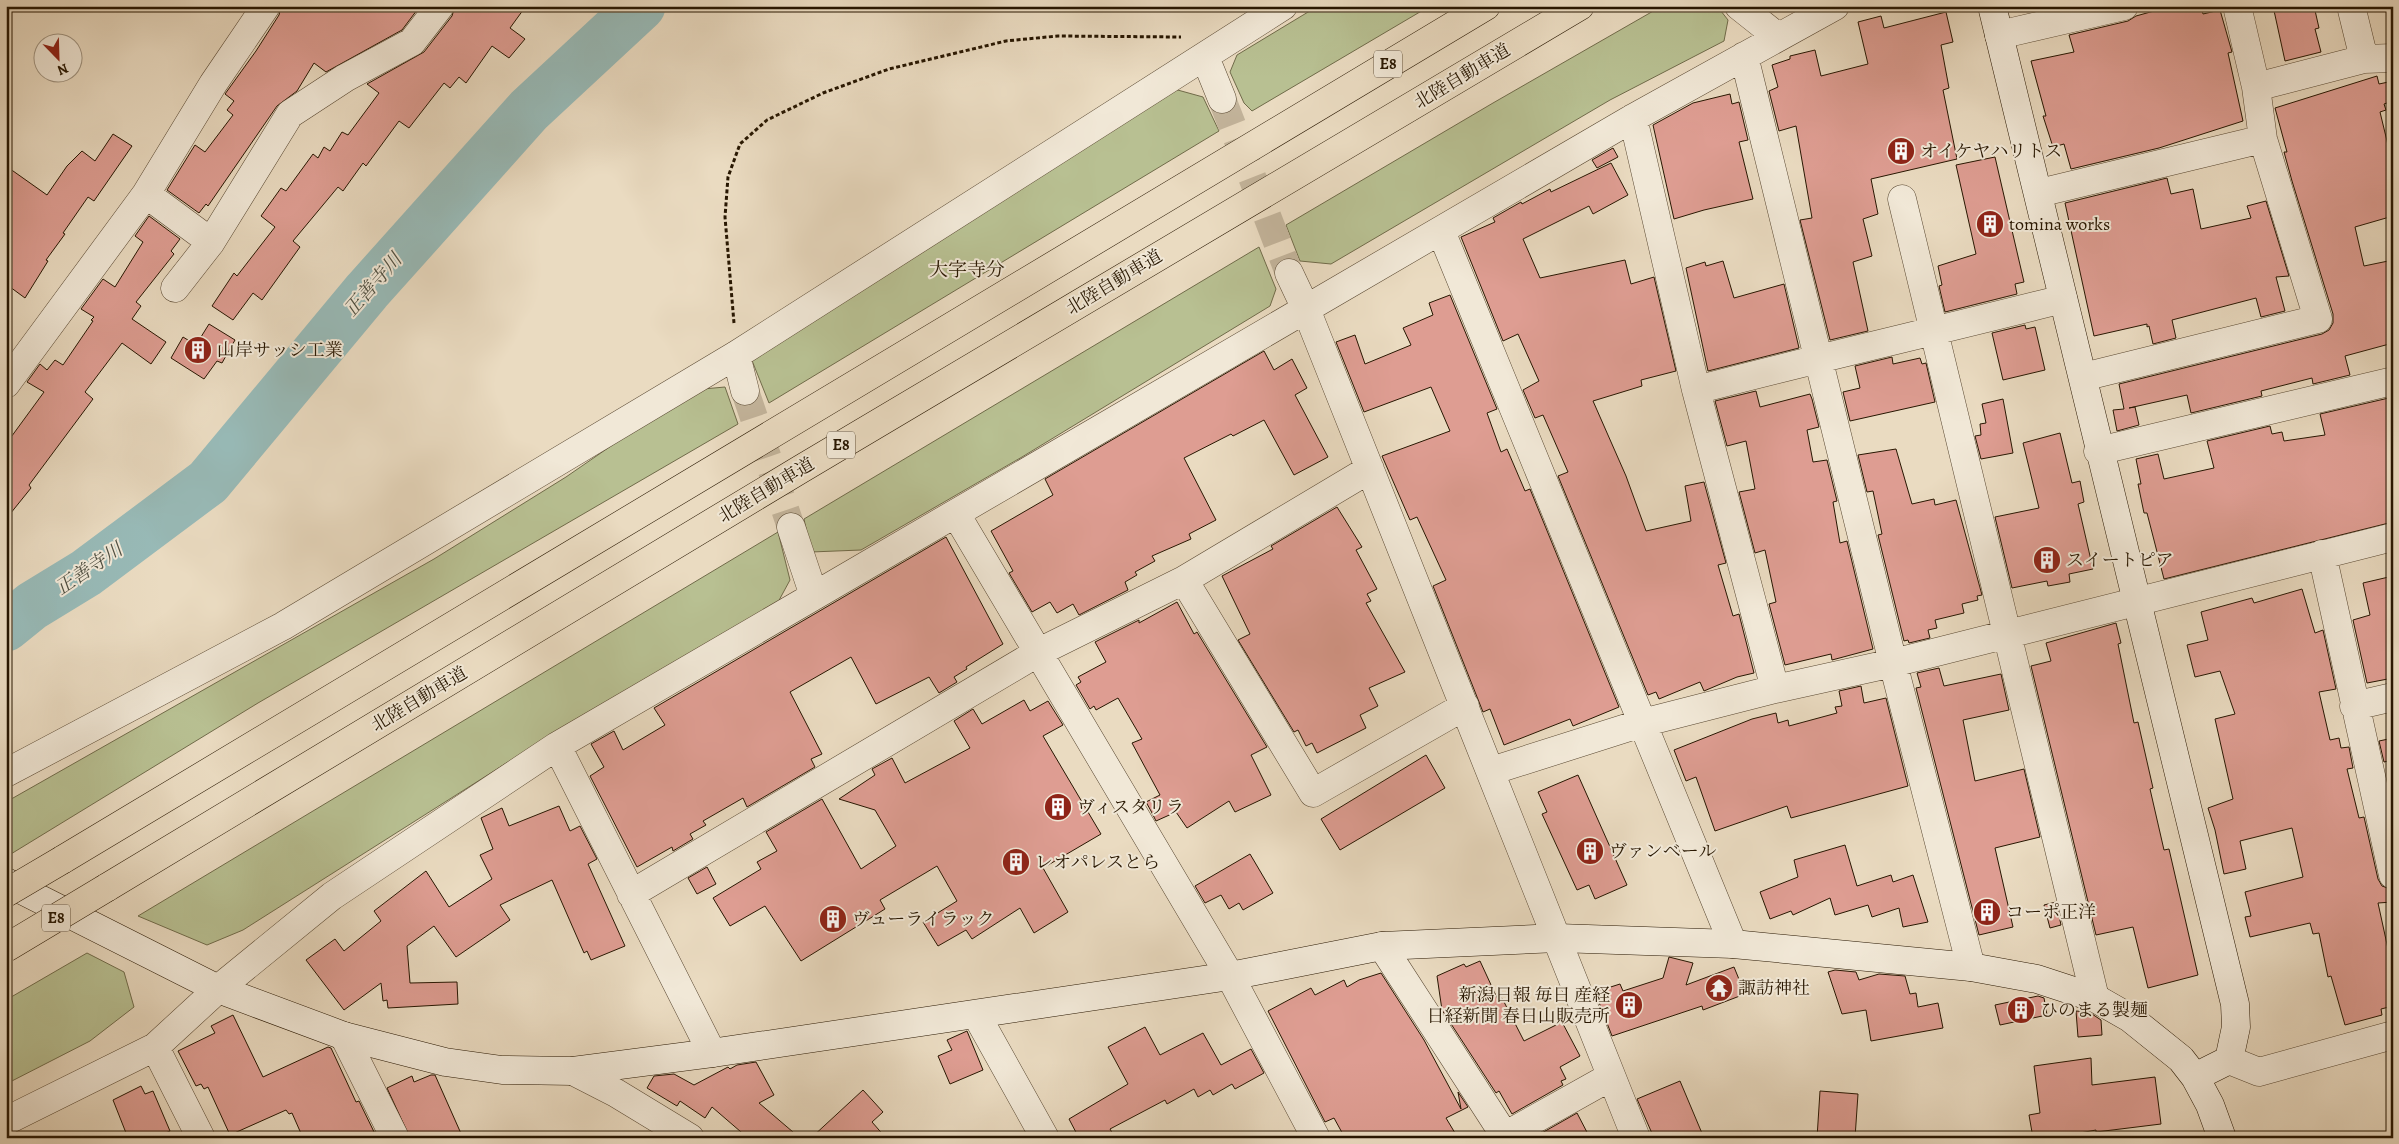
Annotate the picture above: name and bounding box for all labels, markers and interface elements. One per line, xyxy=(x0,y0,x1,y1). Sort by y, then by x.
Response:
north arrow xyxy=(32,32,82,82)
street label: 北陸自動車道 xyxy=(1410,38,1514,114)
road number: E8 xyxy=(1374,51,1402,78)
text: N xyxy=(54,59,71,80)
building icon: オイケヤハリトス xyxy=(1886,136,1916,166)
place label: オイケヤハリトス xyxy=(1920,139,2062,163)
building icon: tomina works xyxy=(1975,209,2005,239)
place label: tomina works xyxy=(2009,212,2110,236)
street label: 北陸自動車道 xyxy=(1062,244,1166,320)
water label: 正善寺川 xyxy=(338,246,409,322)
district label: 大字寺分 xyxy=(929,257,1005,283)
building icon: 山岸サッシ工業 xyxy=(183,335,213,365)
place label: 山岸サッシ工業 xyxy=(217,338,343,362)
road number: E8 xyxy=(827,432,855,458)
street label: 北陸自動車道 xyxy=(714,452,818,528)
water label: 正善寺川 xyxy=(50,536,129,601)
building icon: スイートピア xyxy=(2032,545,2062,575)
place label: スイートピア xyxy=(2066,548,2174,572)
street label: 北陸自動車道 xyxy=(367,661,471,737)
building icon: ヴィスタリラ xyxy=(1043,792,1073,822)
place label: ヴィスタリラ xyxy=(1077,795,1184,819)
building icon: ヴァンベール xyxy=(1575,836,1605,866)
place label: ヴァンベール xyxy=(1609,839,1716,863)
building icon: レオパレスとら xyxy=(1001,847,1031,877)
place label: レオパレスとら xyxy=(1035,850,1160,874)
building icon: コーポ正洋 xyxy=(1972,897,2002,927)
place label: コーポ正洋 xyxy=(2006,900,2096,924)
road number: E8 xyxy=(42,904,70,931)
building icon: ヴューライラック xyxy=(818,904,848,934)
place label: ヴューライラック xyxy=(852,907,994,931)
temple icon: 諏訪神社 xyxy=(1704,973,1734,1003)
place label: 諏訪神社 xyxy=(1738,976,1810,1000)
place label: 新潟日報 毎日 産経 日経新聞 春日山販売所 xyxy=(1426,983,1610,1028)
building icon: 新潟日報 毎日 産経 日経新聞 春日山販売所 xyxy=(1614,990,1644,1020)
building icon: ひのまる製麺 xyxy=(2006,995,2036,1025)
place label: ひのまる製麺 xyxy=(2040,998,2148,1022)

